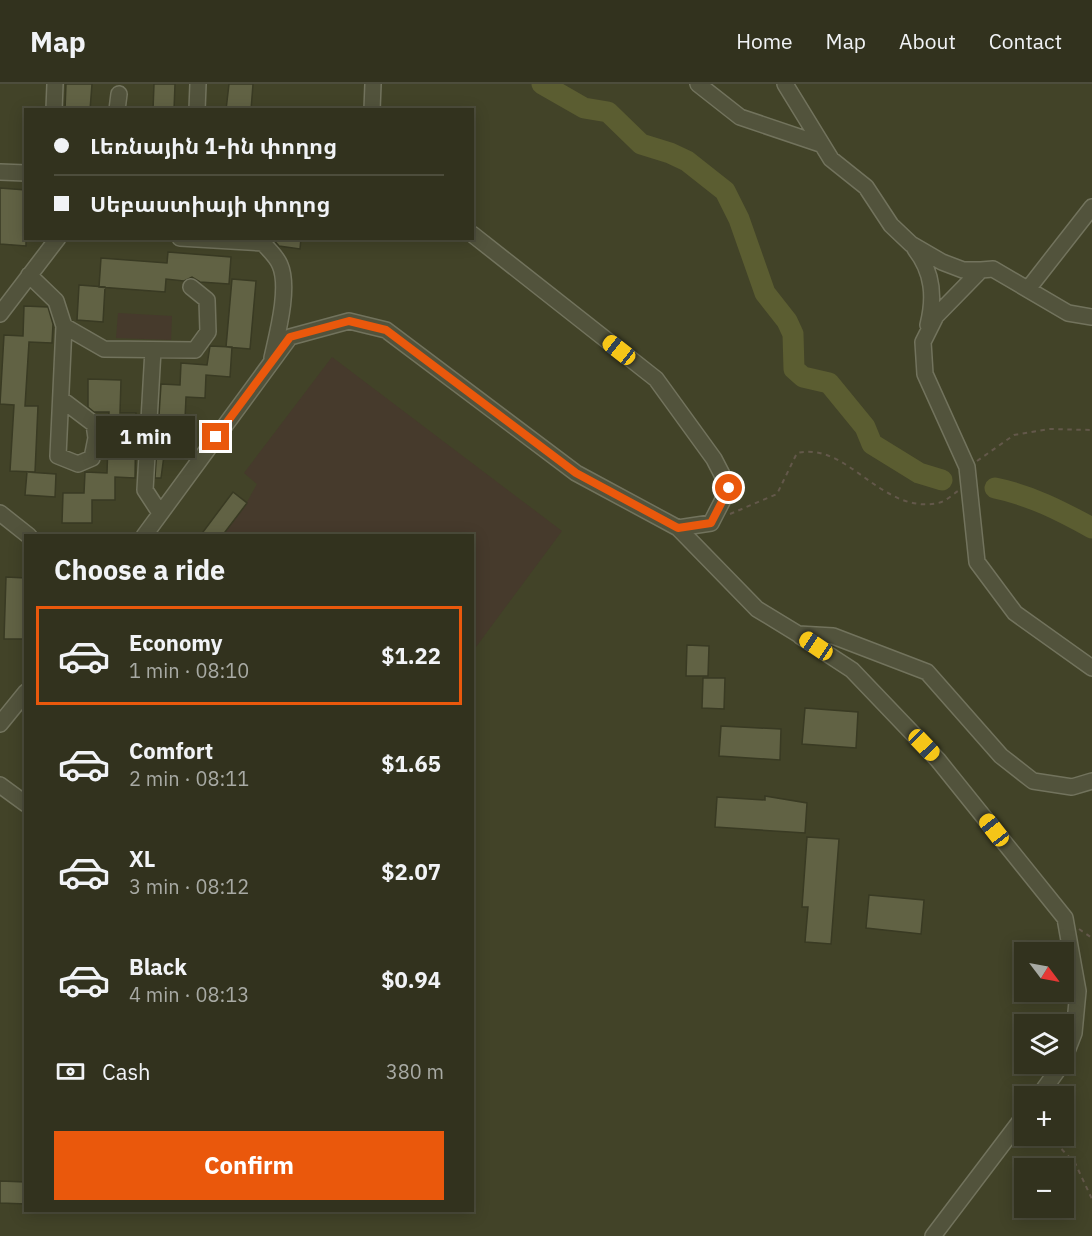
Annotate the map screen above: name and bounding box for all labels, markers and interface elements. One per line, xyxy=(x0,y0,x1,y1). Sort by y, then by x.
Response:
text: Map xyxy=(30,23,86,60)
text: Home xyxy=(736,27,793,55)
text: Map xyxy=(826,27,866,55)
text: About xyxy=(899,27,956,55)
text: Contact xyxy=(989,27,1062,55)
text: Լեռնային 1-ին փողոց xyxy=(90,131,337,160)
text: Սեբաստիայի փողոց xyxy=(90,189,330,218)
car xyxy=(599,332,639,368)
callout: 1 min xyxy=(96,416,195,458)
text: 1 min xyxy=(119,423,172,450)
route end xyxy=(202,423,229,450)
route start xyxy=(715,474,742,501)
text: Choose a ride xyxy=(54,552,225,587)
text: Economy xyxy=(129,628,223,657)
car xyxy=(796,628,836,664)
icon: car xyxy=(57,629,111,683)
text: $1.22 xyxy=(381,641,441,670)
text: 1 min · 08:10 xyxy=(129,657,249,684)
car xyxy=(905,726,943,764)
text: Comfort xyxy=(129,736,213,765)
icon: car xyxy=(57,737,111,791)
text: $1.65 xyxy=(381,749,441,778)
text: 2 min · 08:11 xyxy=(129,765,249,792)
car xyxy=(976,810,1012,850)
text: XL xyxy=(129,844,155,873)
icon: car xyxy=(57,845,111,899)
text: $2.07 xyxy=(381,857,441,886)
text: 3 min · 08:12 xyxy=(129,873,249,900)
north arrow xyxy=(1014,942,1074,1002)
map controls xyxy=(1014,942,1074,1218)
text: Black xyxy=(129,952,187,981)
icon: car xyxy=(57,953,111,1007)
text: $0.94 xyxy=(381,965,441,994)
text: 4 min · 08:13 xyxy=(129,981,249,1008)
button: layers xyxy=(1014,1014,1074,1074)
icon: cash xyxy=(54,1055,87,1088)
text: Cash xyxy=(102,1057,151,1086)
text: 380 m xyxy=(386,1058,444,1085)
button: + xyxy=(1014,1086,1074,1146)
button: Confirm xyxy=(54,1131,444,1200)
button: − xyxy=(1014,1158,1074,1218)

